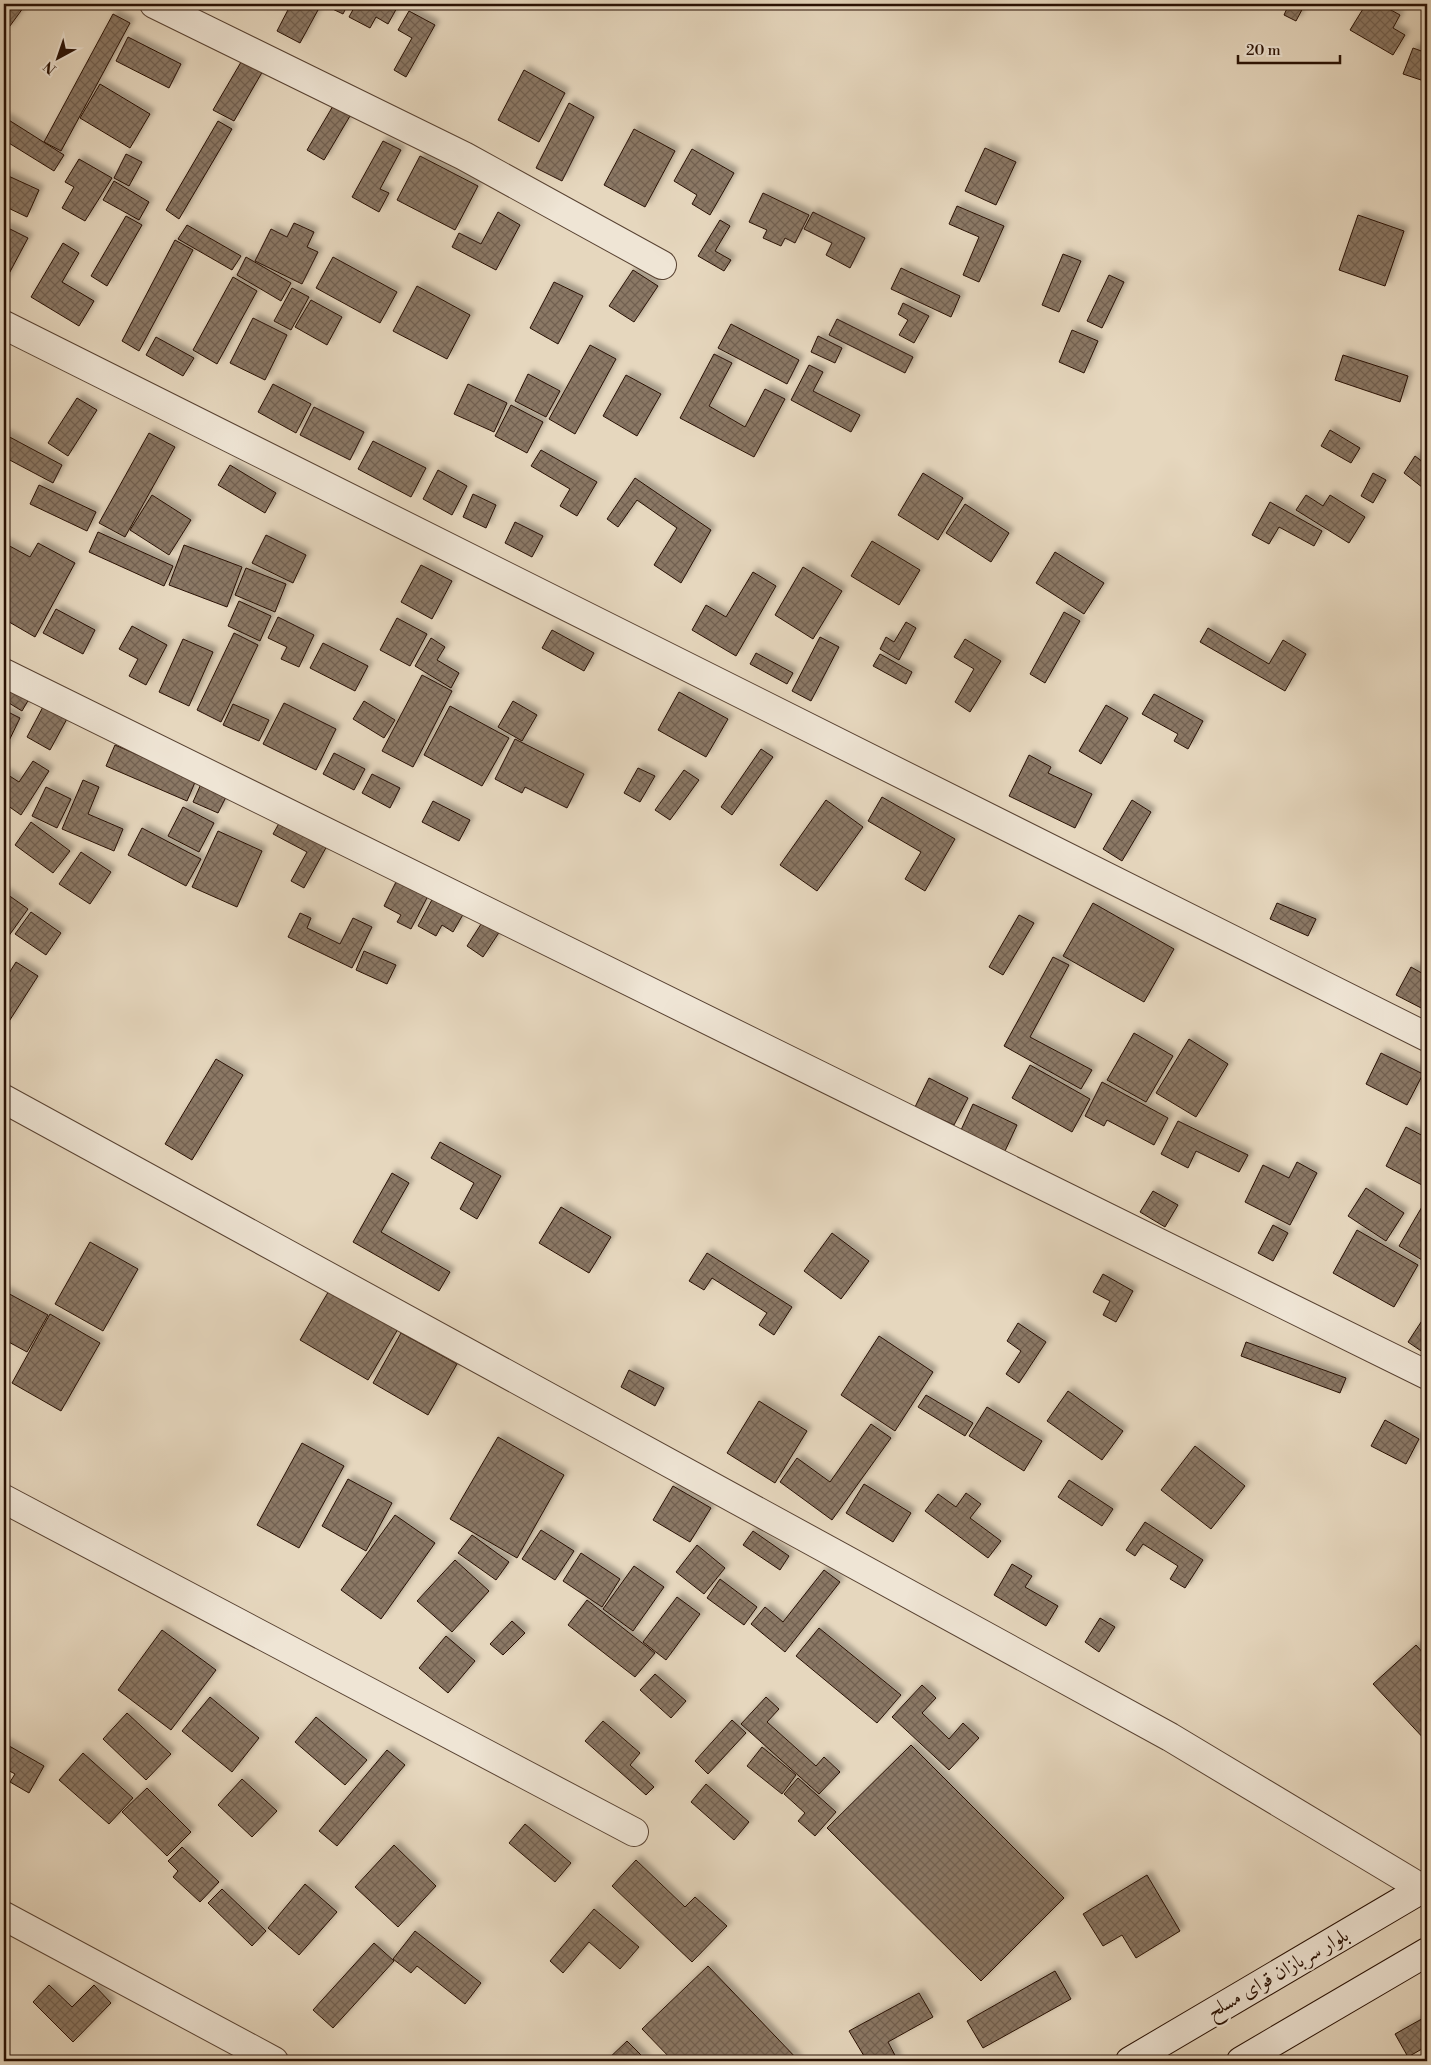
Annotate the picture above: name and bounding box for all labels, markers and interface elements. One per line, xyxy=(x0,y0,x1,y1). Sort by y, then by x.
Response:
north arrow xyxy=(32,32,82,82)
scale bar xyxy=(1238,32,1341,64)
text: 20 m xyxy=(1246,41,1281,60)
text: N xyxy=(40,57,60,78)
street label: بلوار سربازان قوای مسلح xyxy=(1202,1923,1356,2028)

